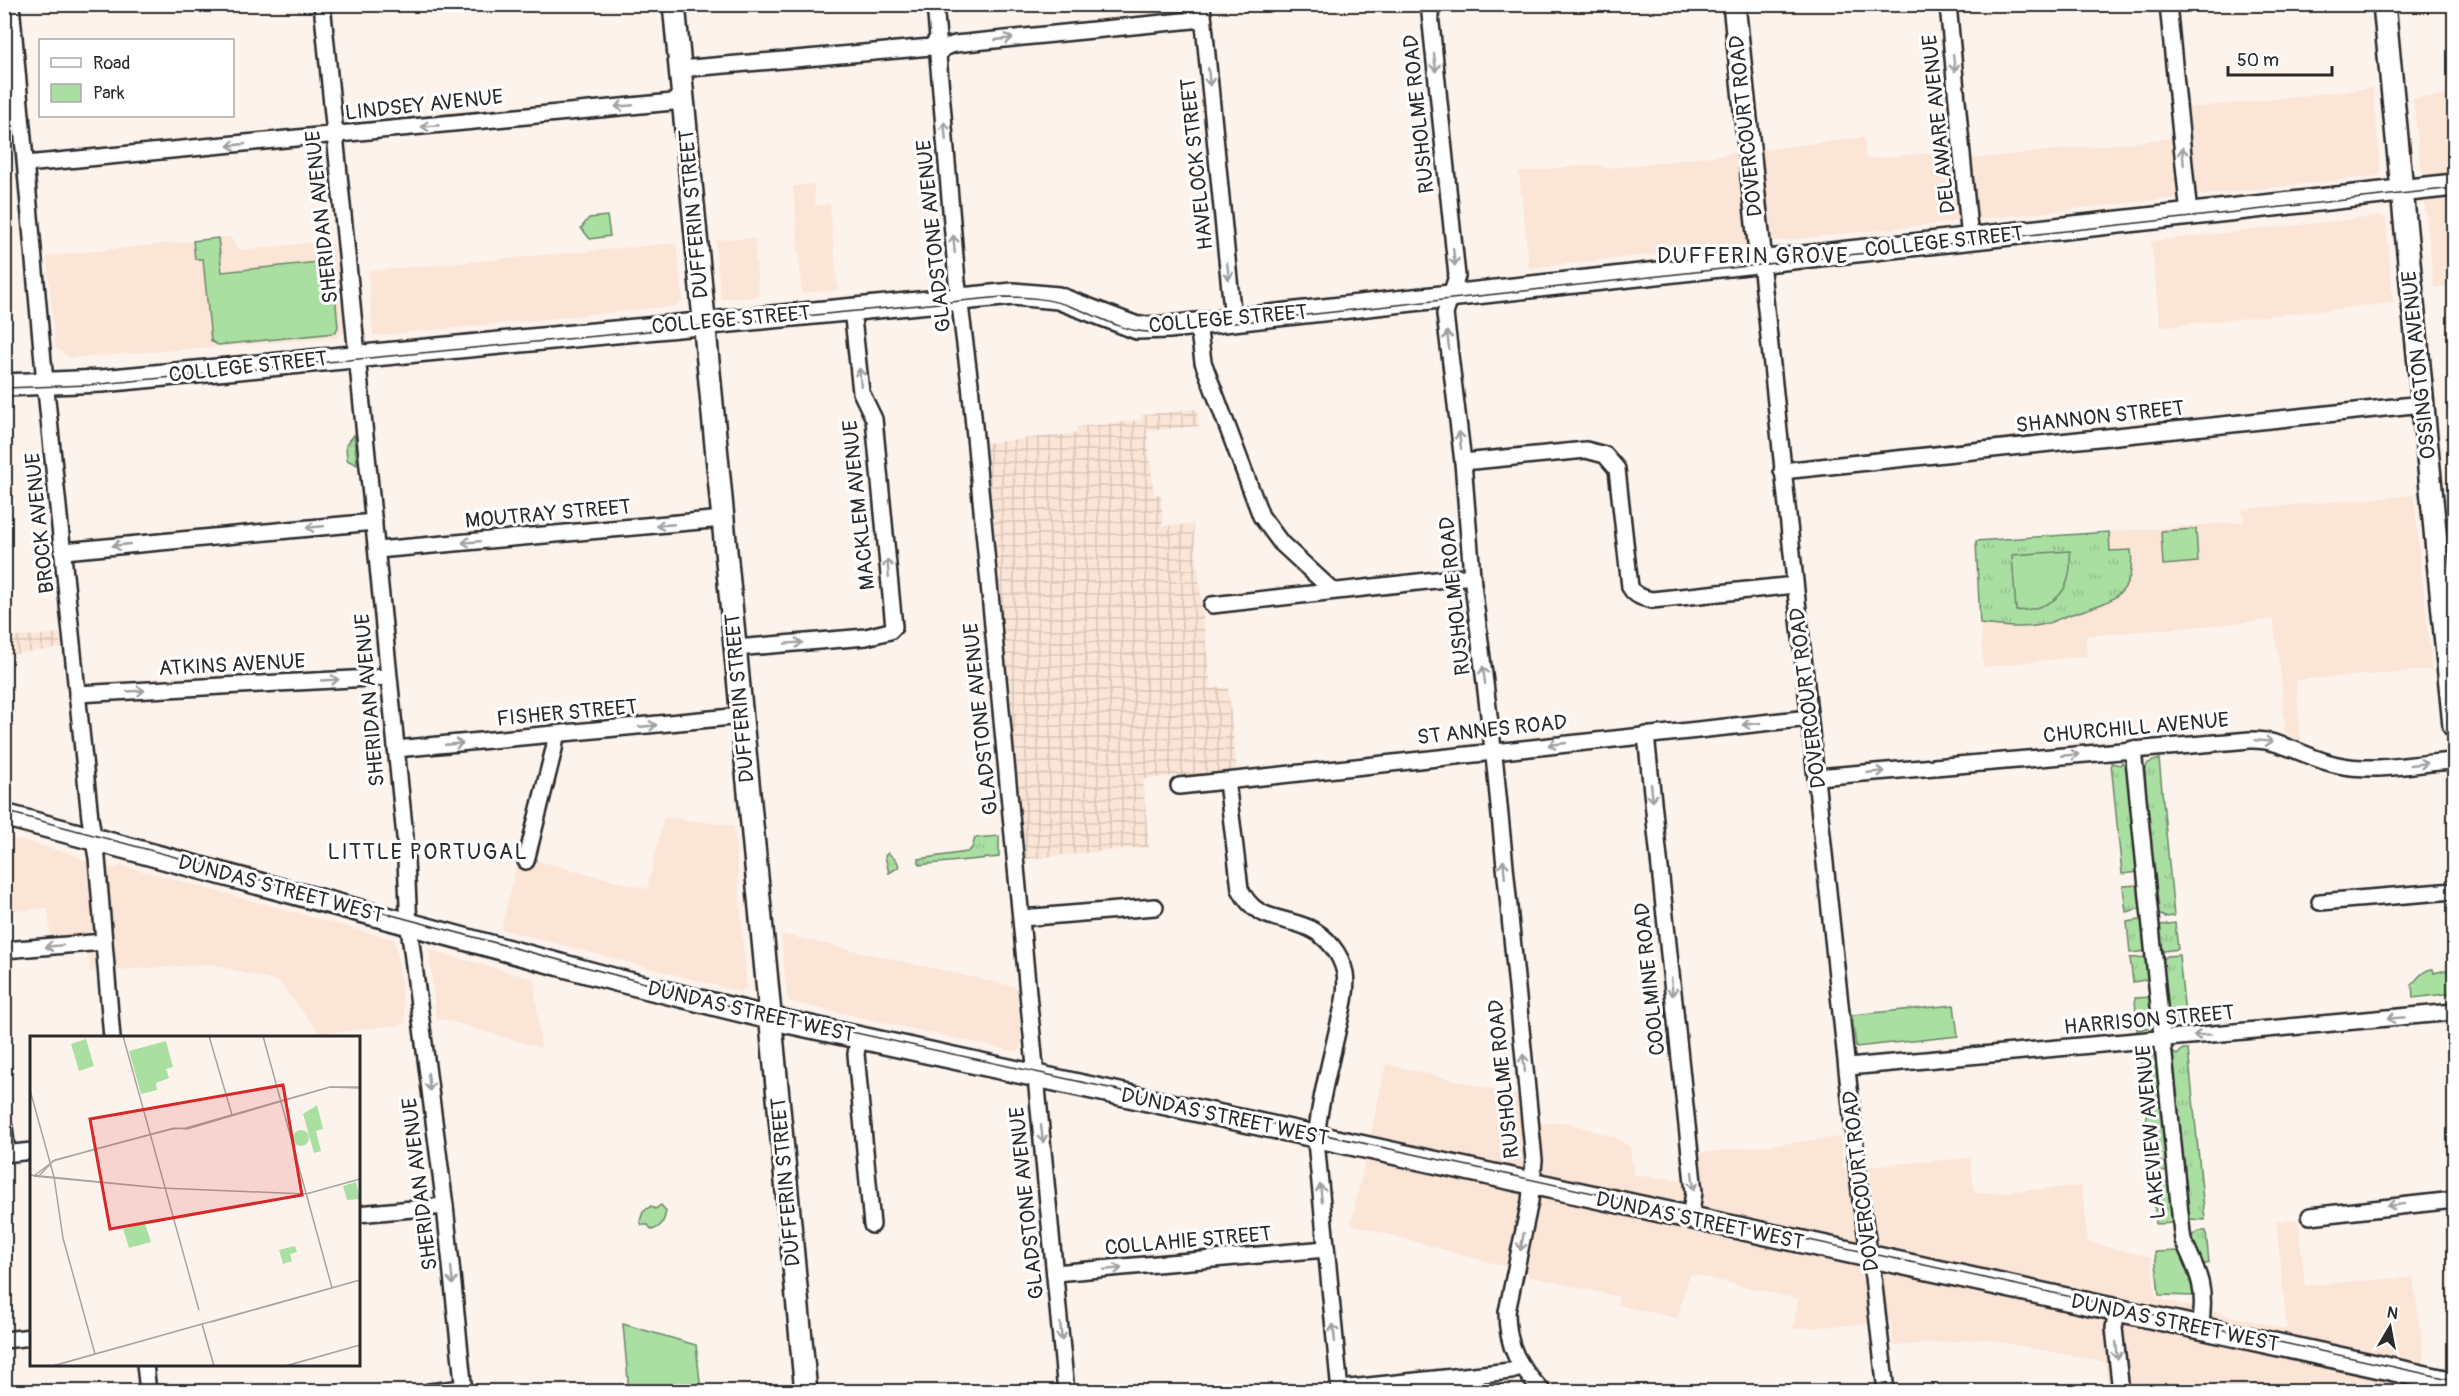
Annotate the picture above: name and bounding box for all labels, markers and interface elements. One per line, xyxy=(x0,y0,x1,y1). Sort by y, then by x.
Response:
one-way arrow xyxy=(994,33,1014,44)
street label: RUSHOLME ROAD xyxy=(1397,33,1441,195)
street label: DELAWARE AVENUE xyxy=(1916,33,1962,215)
street label: DOVERCOURT ROAD xyxy=(1723,34,1769,218)
legend xyxy=(39,39,234,117)
scale bar xyxy=(2228,39,2332,77)
text: 50 m xyxy=(2237,49,2279,72)
text: Road xyxy=(93,52,130,75)
one-way arrow xyxy=(1430,52,1441,72)
one-way arrow xyxy=(1949,52,1960,72)
one-way arrow xyxy=(1204,67,1215,87)
street label: HAVELOCK STREET xyxy=(1175,76,1219,251)
text: Park xyxy=(93,82,125,105)
street label: LINDSEY AVENUE xyxy=(344,83,504,127)
one-way arrow xyxy=(615,101,635,112)
one-way arrow xyxy=(421,121,441,132)
one-way arrow xyxy=(939,122,950,142)
street label: DUFFERIN STREET xyxy=(673,128,715,300)
street label: SHERIDAN AVENUE xyxy=(299,129,345,305)
street label: GLADSTONE AVENUE xyxy=(910,138,958,334)
one-way arrow xyxy=(227,140,247,151)
one-way arrow xyxy=(2177,147,2188,167)
street label: COLLEGE STREET xyxy=(1864,220,2025,264)
one-way arrow xyxy=(948,234,959,254)
district label: DUFFERIN GROVE xyxy=(1657,242,1849,270)
one-way arrow xyxy=(1449,246,1460,266)
one-way arrow xyxy=(1223,261,1234,281)
street label: OSSINGTON AVENUE xyxy=(2396,269,2442,461)
street label: COLLEGE STREET xyxy=(1148,299,1309,339)
street label: COLLEGE STREET xyxy=(651,300,812,340)
one-way arrow xyxy=(1442,330,1453,350)
street label: COLLEGE STREET xyxy=(168,345,329,389)
one-way arrow xyxy=(854,368,865,388)
street label: SHANNON STREET xyxy=(2014,395,2186,439)
street label: MACKLEM AVENUE xyxy=(837,419,881,591)
one-way arrow xyxy=(1455,430,1466,450)
street label: BROCK AVENUE xyxy=(19,451,61,595)
street label: MOUTRAY STREET xyxy=(464,493,632,535)
street label: RUSHOLME ROAD xyxy=(1433,515,1477,677)
one-way arrow xyxy=(656,520,675,531)
one-way arrow xyxy=(306,522,326,533)
one-way arrow xyxy=(461,537,481,548)
one-way arrow xyxy=(112,540,132,551)
one-way arrow xyxy=(882,559,893,579)
street label: DOVERCOURT ROAD xyxy=(1783,606,1833,790)
street label: SHERIDAN AVENUE xyxy=(349,612,391,788)
street label: DUFFERIN STREET xyxy=(719,612,761,784)
street label: GLADSTONE AVENUE xyxy=(957,621,1005,817)
one-way arrow xyxy=(783,637,803,648)
street label: ATKINS AVENUE xyxy=(158,648,306,682)
one-way arrow xyxy=(1479,666,1490,686)
one-way arrow xyxy=(320,675,340,686)
one-way arrow xyxy=(125,686,145,697)
street label: FISHER STREET xyxy=(495,693,639,733)
street label: CHURCHILL AVENUE xyxy=(2042,706,2230,750)
street label: ST ANNES ROAD xyxy=(1416,709,1568,751)
one-way arrow xyxy=(1742,719,1761,730)
one-way arrow xyxy=(638,720,657,731)
one-way arrow xyxy=(2254,736,2274,747)
one-way arrow xyxy=(443,738,463,749)
one-way arrow xyxy=(1548,739,1568,750)
one-way arrow xyxy=(2059,749,2079,760)
one-way arrow xyxy=(2408,758,2428,769)
one-way arrow xyxy=(1865,766,1885,777)
one-way arrow xyxy=(1647,782,1658,802)
district label: LITTLE PORTUGAL xyxy=(327,838,529,866)
street label: DUNDAS STREET WEST xyxy=(175,849,387,930)
one-way arrow xyxy=(1499,860,1510,880)
street label: COOLMINE ROAD xyxy=(1629,901,1671,1057)
one-way arrow xyxy=(45,941,65,952)
street label: DUNDAS STREET WEST xyxy=(645,975,858,1049)
one-way arrow xyxy=(1667,976,1678,996)
street label: RUSHOLME ROAD xyxy=(1482,998,1526,1160)
street label: HARRISON STREET xyxy=(2063,999,2236,1041)
one-way arrow xyxy=(2387,1013,2407,1024)
one-way arrow xyxy=(2193,1030,2213,1041)
inset map xyxy=(30,1036,360,1366)
street label: LAKEVIEW AVENUE xyxy=(2130,1044,2172,1220)
one-way arrow xyxy=(1518,1054,1529,1074)
one-way arrow xyxy=(423,1072,434,1092)
street label: DUNDAS STREET WEST xyxy=(1119,1082,1332,1152)
street label: DOVERCOURT ROAD xyxy=(1836,1089,1886,1273)
street label: SHERIDAN AVENUE xyxy=(396,1096,444,1272)
street label: DUFFERIN STREET xyxy=(765,1096,807,1268)
street label: GLADSTONE AVENUE xyxy=(1003,1105,1051,1301)
one-way arrow xyxy=(1037,1124,1048,1144)
one-way arrow xyxy=(1688,1170,1699,1190)
one-way arrow xyxy=(1315,1184,1326,1203)
street label: DUNDAS STREET WEST xyxy=(1594,1186,1807,1256)
one-way arrow xyxy=(2387,1200,2407,1211)
street label: COLLAHIE STREET xyxy=(1104,1220,1273,1262)
one-way arrow xyxy=(1516,1232,1527,1251)
one-way arrow xyxy=(1103,1263,1123,1274)
one-way arrow xyxy=(447,1265,458,1285)
street label: DUNDAS STREET WEST xyxy=(2069,1288,2282,1358)
north arrow xyxy=(2360,1297,2420,1357)
text: N xyxy=(2385,1302,2400,1324)
one-way arrow xyxy=(1056,1321,1067,1341)
one-way arrow xyxy=(1328,1324,1339,1344)
one-way arrow xyxy=(2112,1341,2123,1361)

